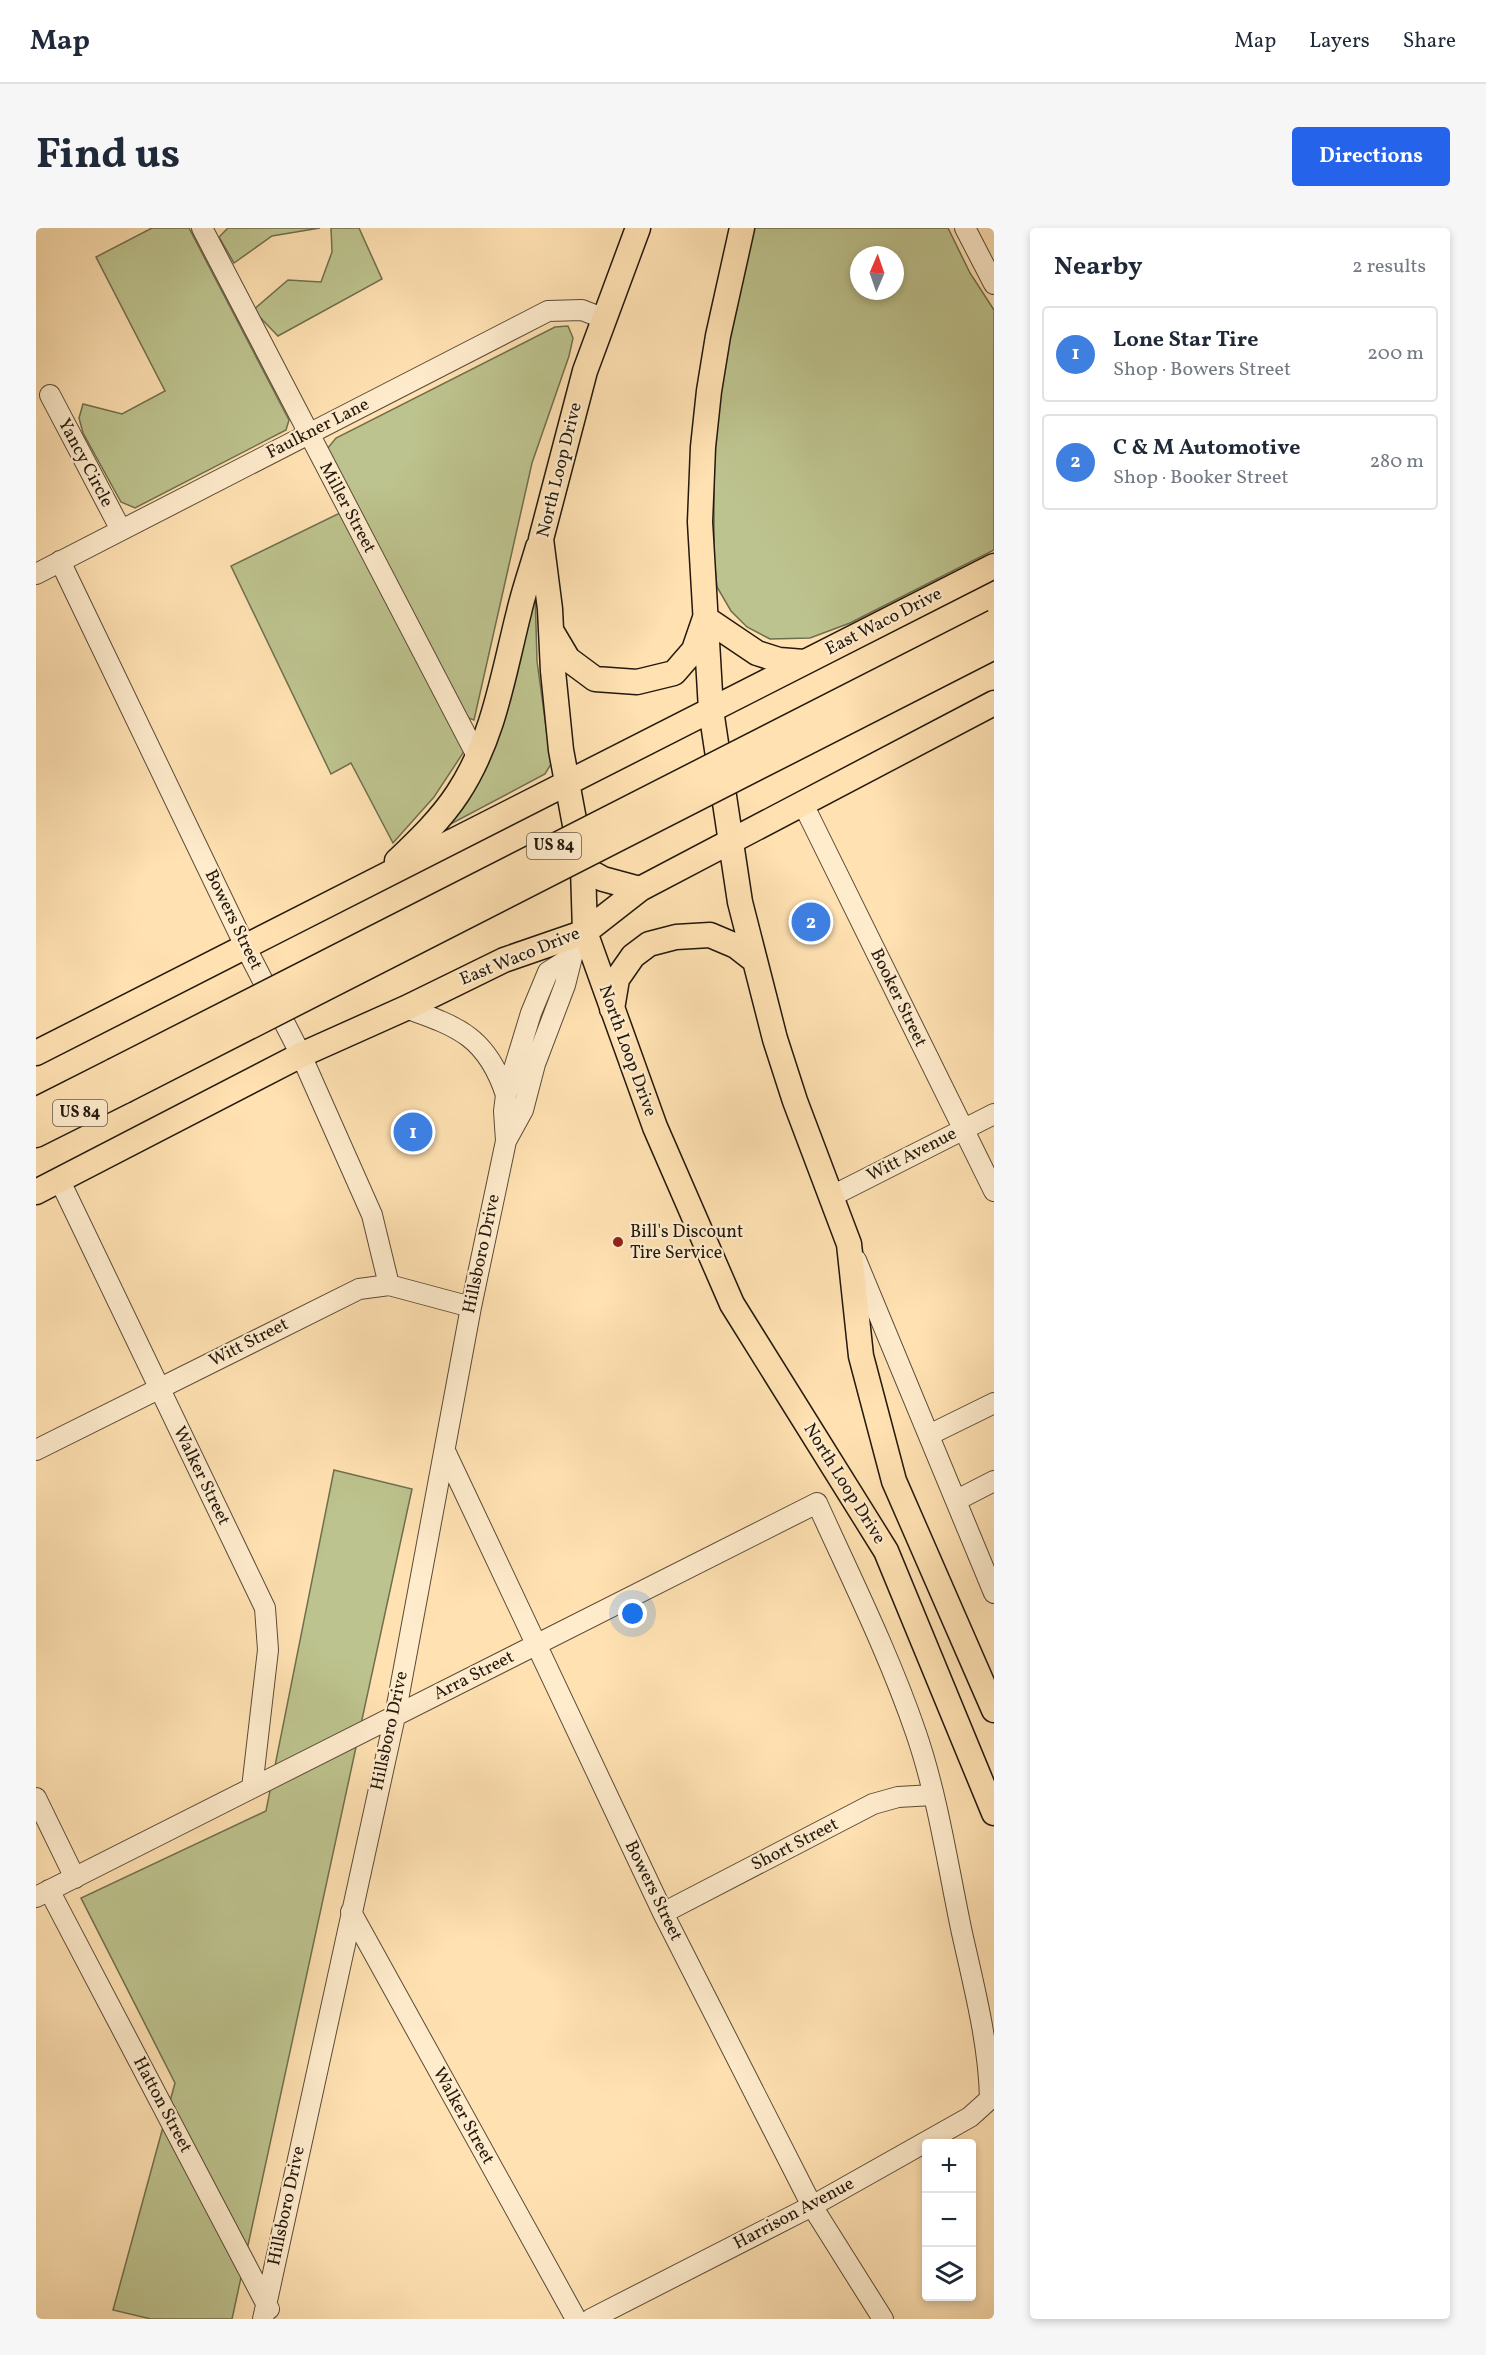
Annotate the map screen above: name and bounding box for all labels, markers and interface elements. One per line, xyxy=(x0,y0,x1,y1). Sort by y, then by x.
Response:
text: Map xyxy=(30,22,90,61)
text: Map xyxy=(1234,27,1276,56)
text: Layers xyxy=(1309,27,1370,56)
text: Share xyxy=(1403,27,1456,56)
text: Find us xyxy=(36,127,180,186)
button: Directions xyxy=(1292,127,1450,186)
north arrow xyxy=(850,246,904,300)
text: Nearby xyxy=(1054,249,1143,285)
text: 2 results xyxy=(1352,253,1426,281)
text: Lone Star Tire xyxy=(1113,325,1258,356)
text: 1 xyxy=(1071,340,1080,368)
text: 200 m xyxy=(1367,340,1424,368)
text: Shop · Bowers Street xyxy=(1113,356,1291,384)
street label: Faulkner Lane xyxy=(262,392,374,466)
street label: North Loop Drive xyxy=(531,400,589,540)
street label: Yancy Circle xyxy=(51,414,119,512)
text: C & M Automotive xyxy=(1113,433,1300,464)
text: 2 xyxy=(1070,448,1081,476)
text: 280 m xyxy=(1369,448,1424,476)
street label: Miller Street xyxy=(313,458,381,558)
text: Shop · Booker Street xyxy=(1113,464,1288,492)
street label: East Waco Drive xyxy=(821,582,947,662)
road number: US 84 xyxy=(527,833,581,859)
street label: Bowers Street xyxy=(198,866,268,974)
pin: 2 xyxy=(792,900,830,944)
street label: East Waco Drive xyxy=(456,921,584,993)
street label: Booker Street xyxy=(863,945,933,1051)
street label: North Loop Drive xyxy=(592,982,662,1120)
road number: US 84 xyxy=(53,1100,107,1126)
pin: 1 xyxy=(394,1110,433,1154)
street label: Witt Avenue xyxy=(863,1122,961,1188)
street label: Hillsboro Drive xyxy=(457,1192,507,1316)
place label: Bill's Discount Tire Service xyxy=(630,1220,743,1266)
marker: Bill's Discount Tire Service xyxy=(611,1235,625,1249)
street label: Witt Street xyxy=(205,1312,293,1374)
street label: North Loop Drive xyxy=(797,1419,891,1549)
street label: Walker Street xyxy=(166,1422,236,1530)
your location xyxy=(618,1599,647,1628)
street label: Arra Street xyxy=(429,1645,519,1707)
street label: Hillsboro Drive xyxy=(365,1669,415,1793)
street label: Short Street xyxy=(747,1812,843,1878)
street label: Bowers Street xyxy=(618,1837,688,1945)
street label: Hatton Street xyxy=(126,2053,198,2157)
street label: Walker Street xyxy=(426,2063,500,2169)
map controls xyxy=(922,2139,976,2301)
button: + xyxy=(922,2139,976,2193)
street label: Hillsboro Drive xyxy=(262,2144,312,2268)
street label: Harrison Avenue xyxy=(729,2172,859,2256)
button: − xyxy=(922,2193,976,2247)
button: layers xyxy=(922,2247,976,2301)

